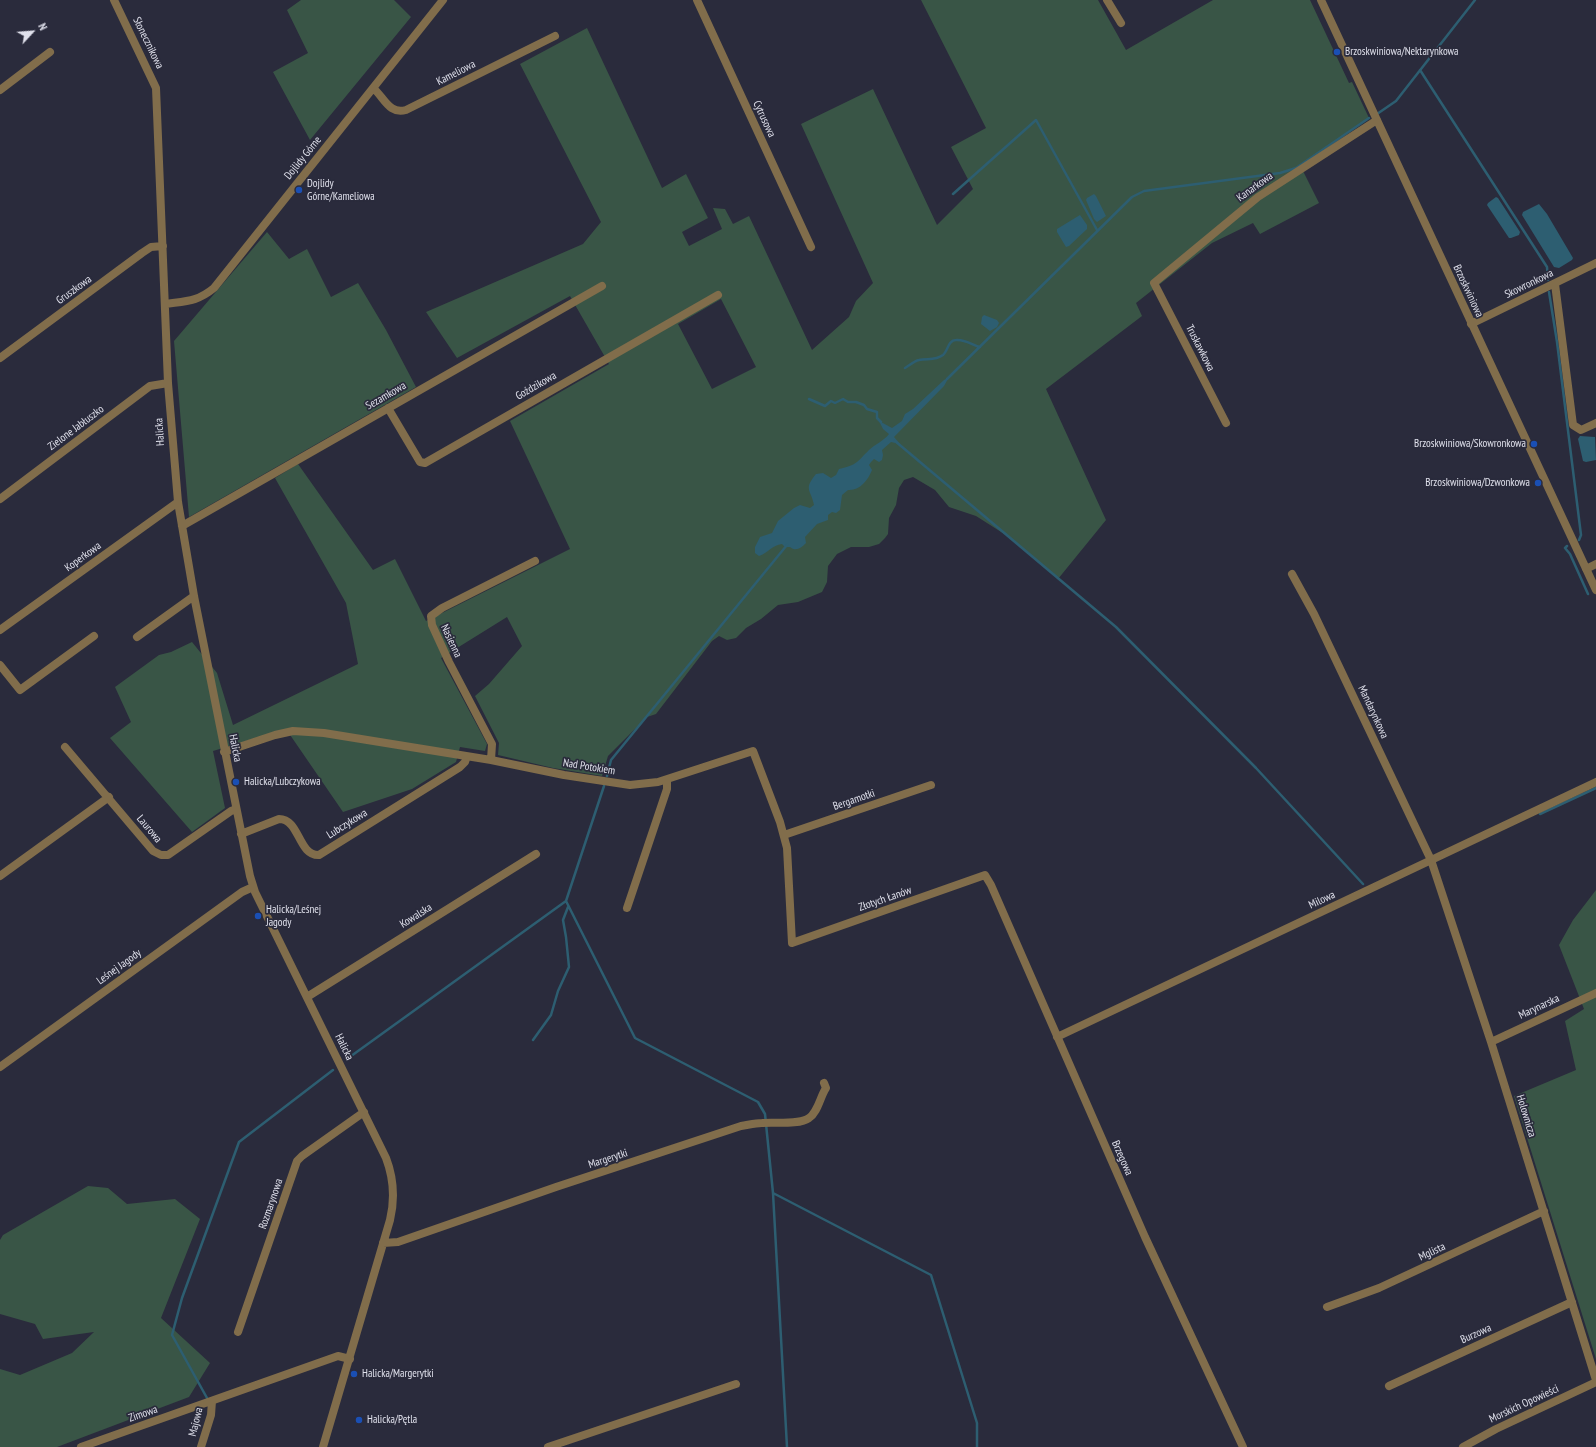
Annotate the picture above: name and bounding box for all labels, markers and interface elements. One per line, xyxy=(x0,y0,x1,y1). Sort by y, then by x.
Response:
north arrow xyxy=(12,12,52,52)
street label: Słonecznikowa xyxy=(130,15,166,71)
text: N xyxy=(35,21,50,32)
place label: Brzoskwiniowa/Nektarynkowa xyxy=(1345,45,1458,59)
marker: Brzoskwiniowa/Nektarynkowa xyxy=(1332,47,1342,57)
street label: Kameliowa xyxy=(434,58,478,88)
street label: Cytrusowa xyxy=(750,99,778,139)
street label: Dojlidy Górne xyxy=(282,134,324,182)
street label: Kanarkowa xyxy=(1234,169,1276,205)
place label: Dojlidy Górne/Kameliowa xyxy=(307,177,375,203)
marker: Dojlidy Górne/Kameliowa xyxy=(294,185,304,195)
street label: Brzoskwiniowa xyxy=(1450,263,1486,319)
street label: Skowronkowa xyxy=(1503,267,1555,301)
street label: Gruszkowa xyxy=(54,273,94,307)
street label: Truskawkowa xyxy=(1183,323,1217,373)
street label: Goździkowa xyxy=(513,369,559,403)
street label: Sezamkowa xyxy=(363,379,409,413)
street label: Zielone Jabłuszko xyxy=(45,403,107,453)
street label: Halicka xyxy=(152,418,168,446)
place label: Brzoskwiniowa/Skowronkowa xyxy=(1414,437,1526,451)
marker: Brzoskwiniowa/Skowronkowa xyxy=(1529,439,1539,449)
place label: Brzoskwiniowa/Dzwonkowa xyxy=(1425,476,1530,490)
marker: Brzoskwiniowa/Dzwonkowa xyxy=(1533,478,1543,488)
street label: Koperkowa xyxy=(62,539,104,575)
street label: Nasienna xyxy=(438,622,464,660)
street label: Mandarynkowa xyxy=(1355,683,1391,741)
street label: Halicka xyxy=(226,733,244,763)
street label: Nad Potokiem xyxy=(562,756,616,778)
place label: Halicka/Lubczykowa xyxy=(244,775,321,789)
marker: Halicka/Lubczykowa xyxy=(231,777,241,787)
street label: Bergamotki xyxy=(831,787,877,813)
street label: Lubczykowa xyxy=(324,806,370,842)
street label: Laurowa xyxy=(134,812,164,846)
street label: Złotych Łanów xyxy=(857,884,913,914)
street label: Milowa xyxy=(1307,888,1337,912)
street label: Kowalska xyxy=(397,901,435,931)
place label: Halicka/Leśnej Jagody xyxy=(266,903,321,929)
marker: Halicka/Leśnej Jagody xyxy=(253,911,263,921)
street label: Leśnej Jagody xyxy=(94,946,144,988)
street label: Marynarska xyxy=(1517,992,1561,1022)
street label: Halicka xyxy=(332,1032,356,1062)
street label: Holownicza xyxy=(1513,1093,1539,1139)
street label: Brzegowa xyxy=(1108,1139,1136,1177)
street label: Margerytki xyxy=(587,1146,629,1172)
street label: Rozmarynowa xyxy=(256,1177,286,1231)
street label: Mglista xyxy=(1417,1240,1447,1264)
street label: Burzowa xyxy=(1459,1321,1493,1347)
place label: Halicka/Margerytki xyxy=(362,1367,434,1381)
marker: Halicka/Margerytki xyxy=(349,1369,359,1379)
street label: Morskich Opowieści xyxy=(1487,1382,1561,1426)
street label: Zimowa xyxy=(127,1403,159,1425)
street label: Majowa xyxy=(186,1406,206,1438)
place label: Halicka/Pętla xyxy=(367,1413,417,1427)
marker: Halicka/Pętla xyxy=(354,1415,364,1425)

